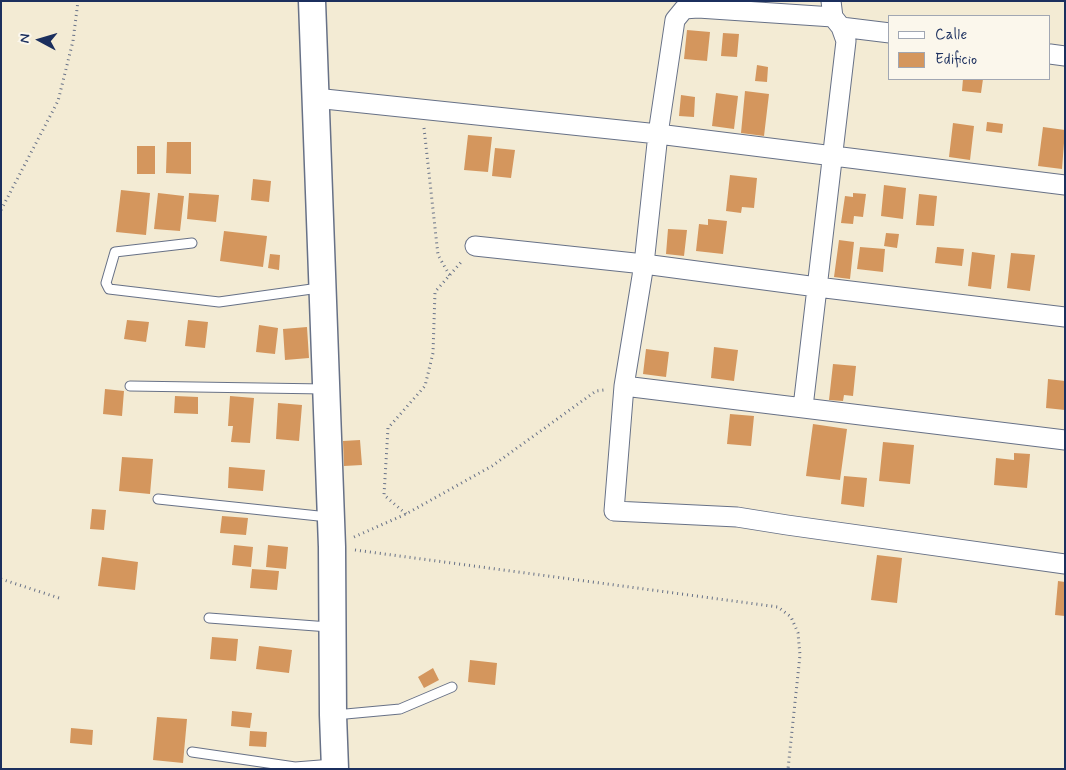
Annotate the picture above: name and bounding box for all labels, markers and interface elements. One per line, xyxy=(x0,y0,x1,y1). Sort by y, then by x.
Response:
north arrow xyxy=(15,15,65,65)
legend xyxy=(888,15,1051,80)
text: Calle xyxy=(935,25,967,45)
text: N xyxy=(16,33,35,44)
text: Edificio xyxy=(935,50,977,70)

